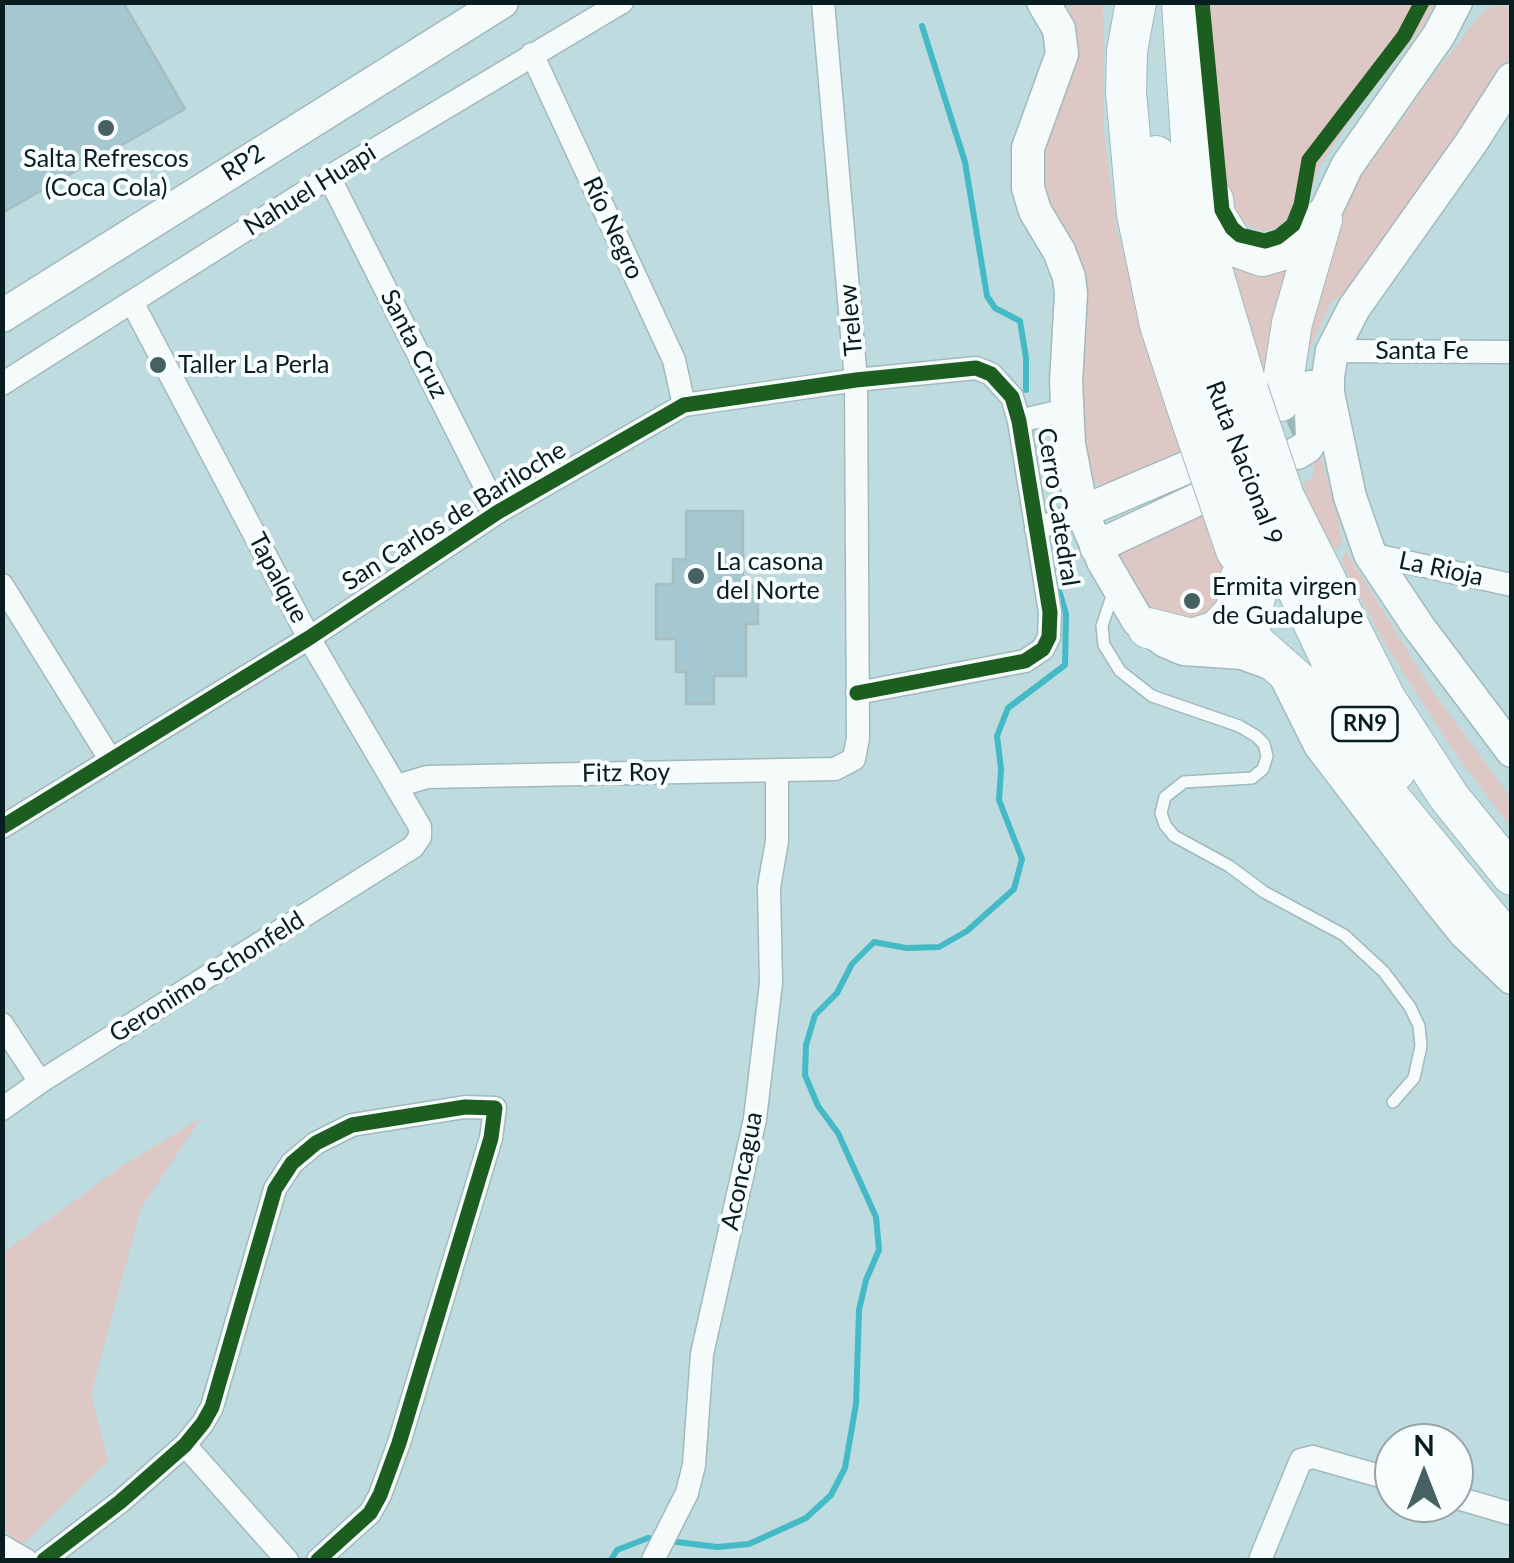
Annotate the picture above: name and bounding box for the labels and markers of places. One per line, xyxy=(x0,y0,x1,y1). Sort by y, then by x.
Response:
marker: Salta Refrescos (Coca Cola) xyxy=(95,117,117,139)
place label: Salta Refrescos (Coca Cola) xyxy=(23,144,189,203)
place label: Taller La Perla xyxy=(178,350,329,380)
marker: Taller La Perla xyxy=(147,354,169,376)
place label: La casona del Norte xyxy=(716,547,823,606)
marker: La casona del Norte xyxy=(685,565,707,587)
place label: Ermita virgen de Guadalupe xyxy=(1212,572,1363,631)
marker: Ermita virgen de Guadalupe xyxy=(1181,590,1203,612)

